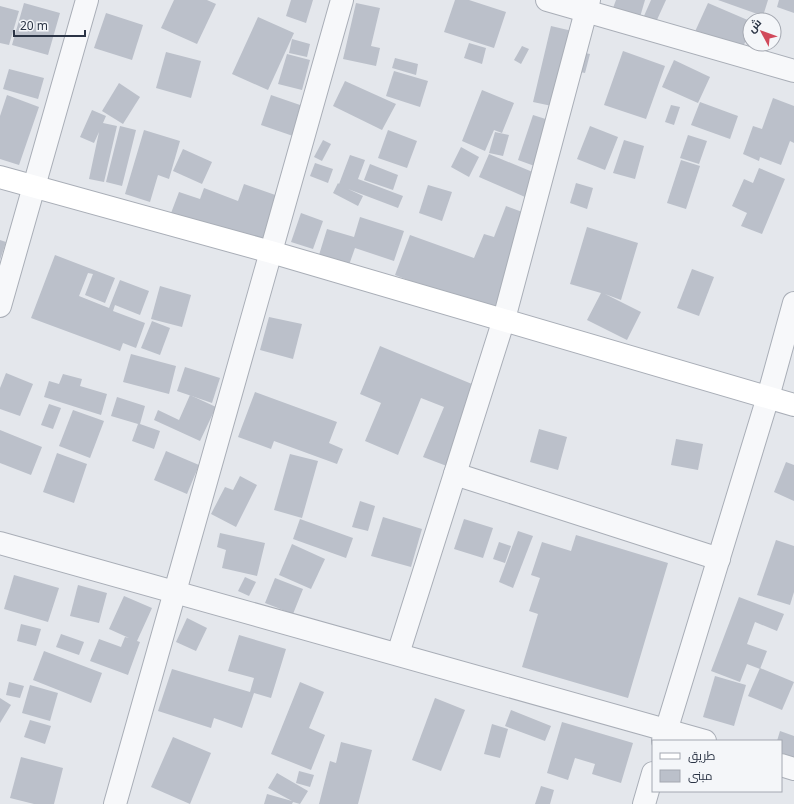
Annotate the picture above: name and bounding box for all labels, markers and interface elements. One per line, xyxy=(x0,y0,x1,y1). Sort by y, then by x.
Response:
scale bar xyxy=(14,12,85,38)
north arrow xyxy=(742,12,782,52)
text: ش xyxy=(744,15,764,35)
text: 20 m xyxy=(20,17,48,34)
legend xyxy=(652,740,782,792)
text: طريق xyxy=(688,747,716,764)
text: مبنى xyxy=(688,767,713,784)

